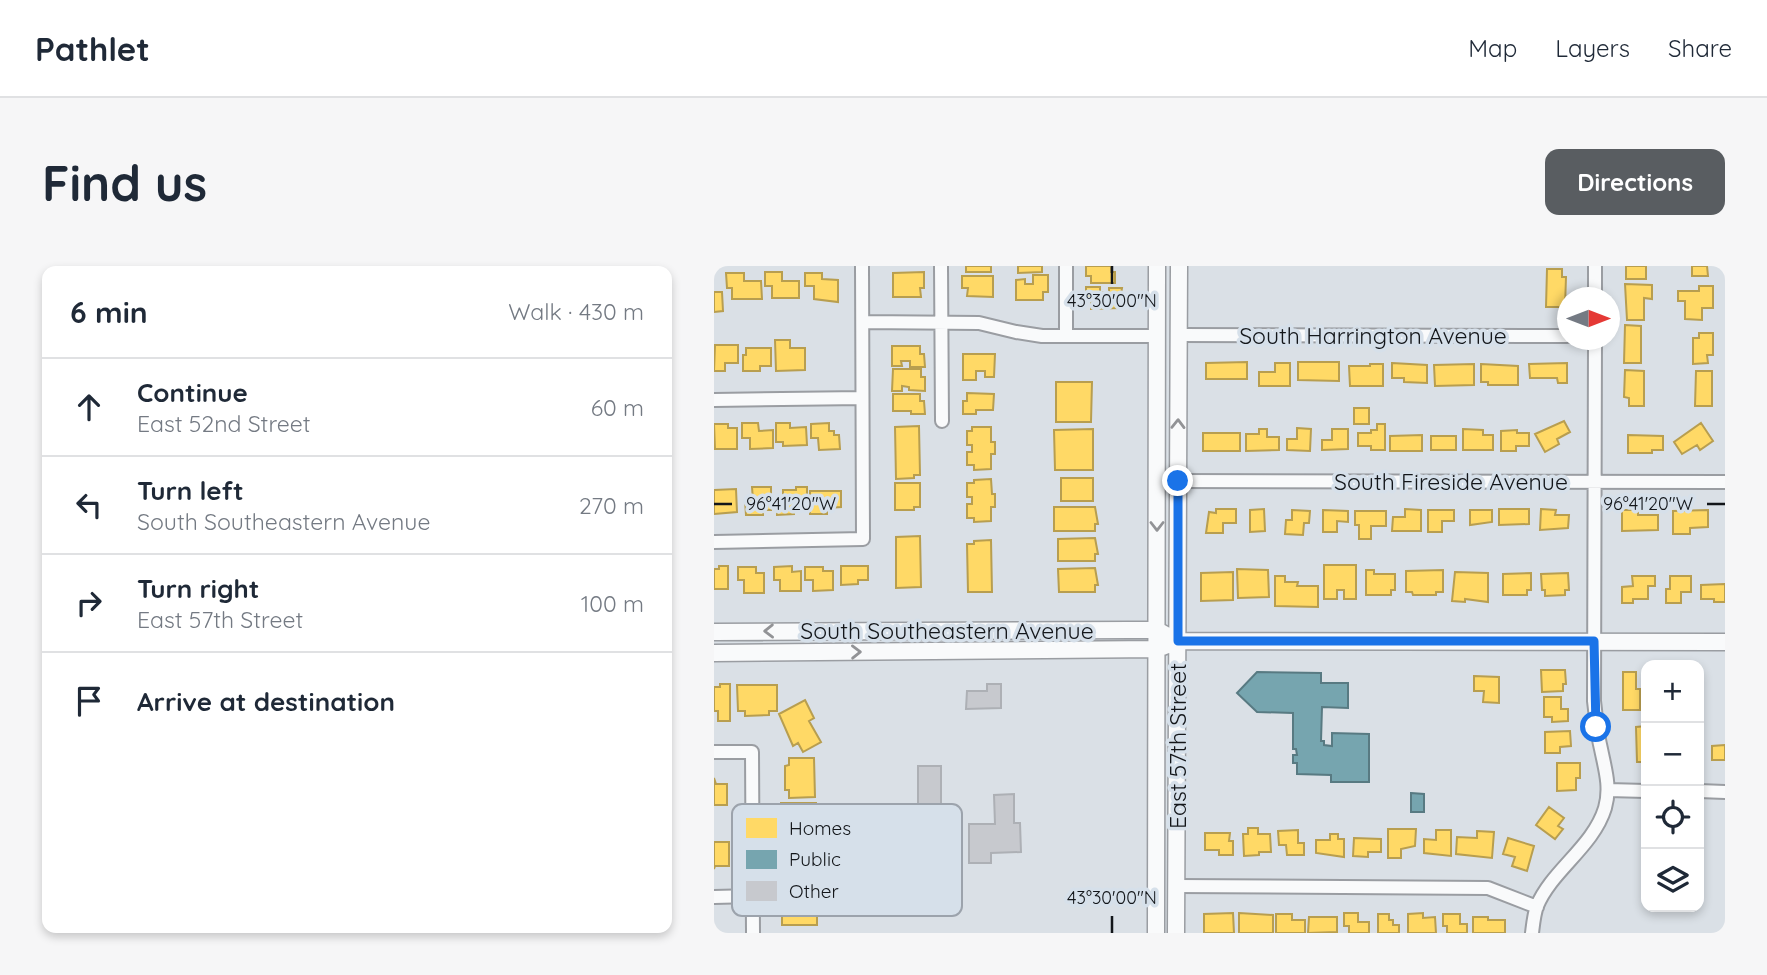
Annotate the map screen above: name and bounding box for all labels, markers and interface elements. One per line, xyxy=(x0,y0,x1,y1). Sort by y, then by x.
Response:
text: Pathlet xyxy=(35,28,150,69)
text: Map xyxy=(1468,33,1517,63)
text: Layers xyxy=(1555,33,1630,63)
text: Share xyxy=(1668,33,1732,63)
button: Directions xyxy=(1545,149,1725,215)
text: Find us xyxy=(42,152,207,213)
north arrow xyxy=(1557,287,1620,350)
text: 43°30'00"N xyxy=(1067,289,1157,312)
text: 6 min xyxy=(70,293,148,331)
text: Walk · 430 m xyxy=(508,297,644,326)
street label: South Harrington Avenue xyxy=(1239,321,1507,350)
text: Continue xyxy=(137,376,248,409)
icon: ahead xyxy=(70,388,108,426)
text: 60 m xyxy=(591,393,644,422)
text: East 52nd Street xyxy=(137,409,311,438)
one-way arrow xyxy=(1170,418,1186,429)
route end xyxy=(1162,465,1193,496)
street label: South Fireside Avenue xyxy=(1334,467,1568,496)
text: Turn left xyxy=(137,474,244,507)
icon: left xyxy=(70,486,108,524)
text: 270 m xyxy=(579,491,644,520)
text: 96°41'20"W xyxy=(746,492,836,515)
text: 96°41'20"W xyxy=(1603,492,1693,515)
text: South Southeastern Avenue xyxy=(137,507,430,536)
one-way arrow xyxy=(1149,522,1165,532)
text: Turn right xyxy=(137,572,259,605)
icon: right xyxy=(70,584,108,622)
text: 100 m xyxy=(581,589,644,618)
text: East 57th Street xyxy=(137,605,303,634)
street label: South Southeastern Avenue xyxy=(800,616,1094,645)
one-way arrow xyxy=(763,623,774,639)
one-way arrow xyxy=(851,644,861,660)
map controls xyxy=(1641,660,1704,912)
button: + xyxy=(1641,660,1704,723)
street label: East 57th Street xyxy=(1163,663,1192,829)
icon: arrive xyxy=(70,682,108,720)
text: Arrive at destination xyxy=(137,685,395,718)
route start xyxy=(1580,711,1611,742)
button: − xyxy=(1641,723,1704,786)
button: locate xyxy=(1641,786,1704,849)
legend xyxy=(732,804,962,916)
text: Homes xyxy=(789,816,851,840)
text: Public xyxy=(789,847,841,871)
button: layers xyxy=(1641,849,1704,912)
text: Other xyxy=(789,879,840,903)
text: 43°30'00"N xyxy=(1067,886,1157,909)

